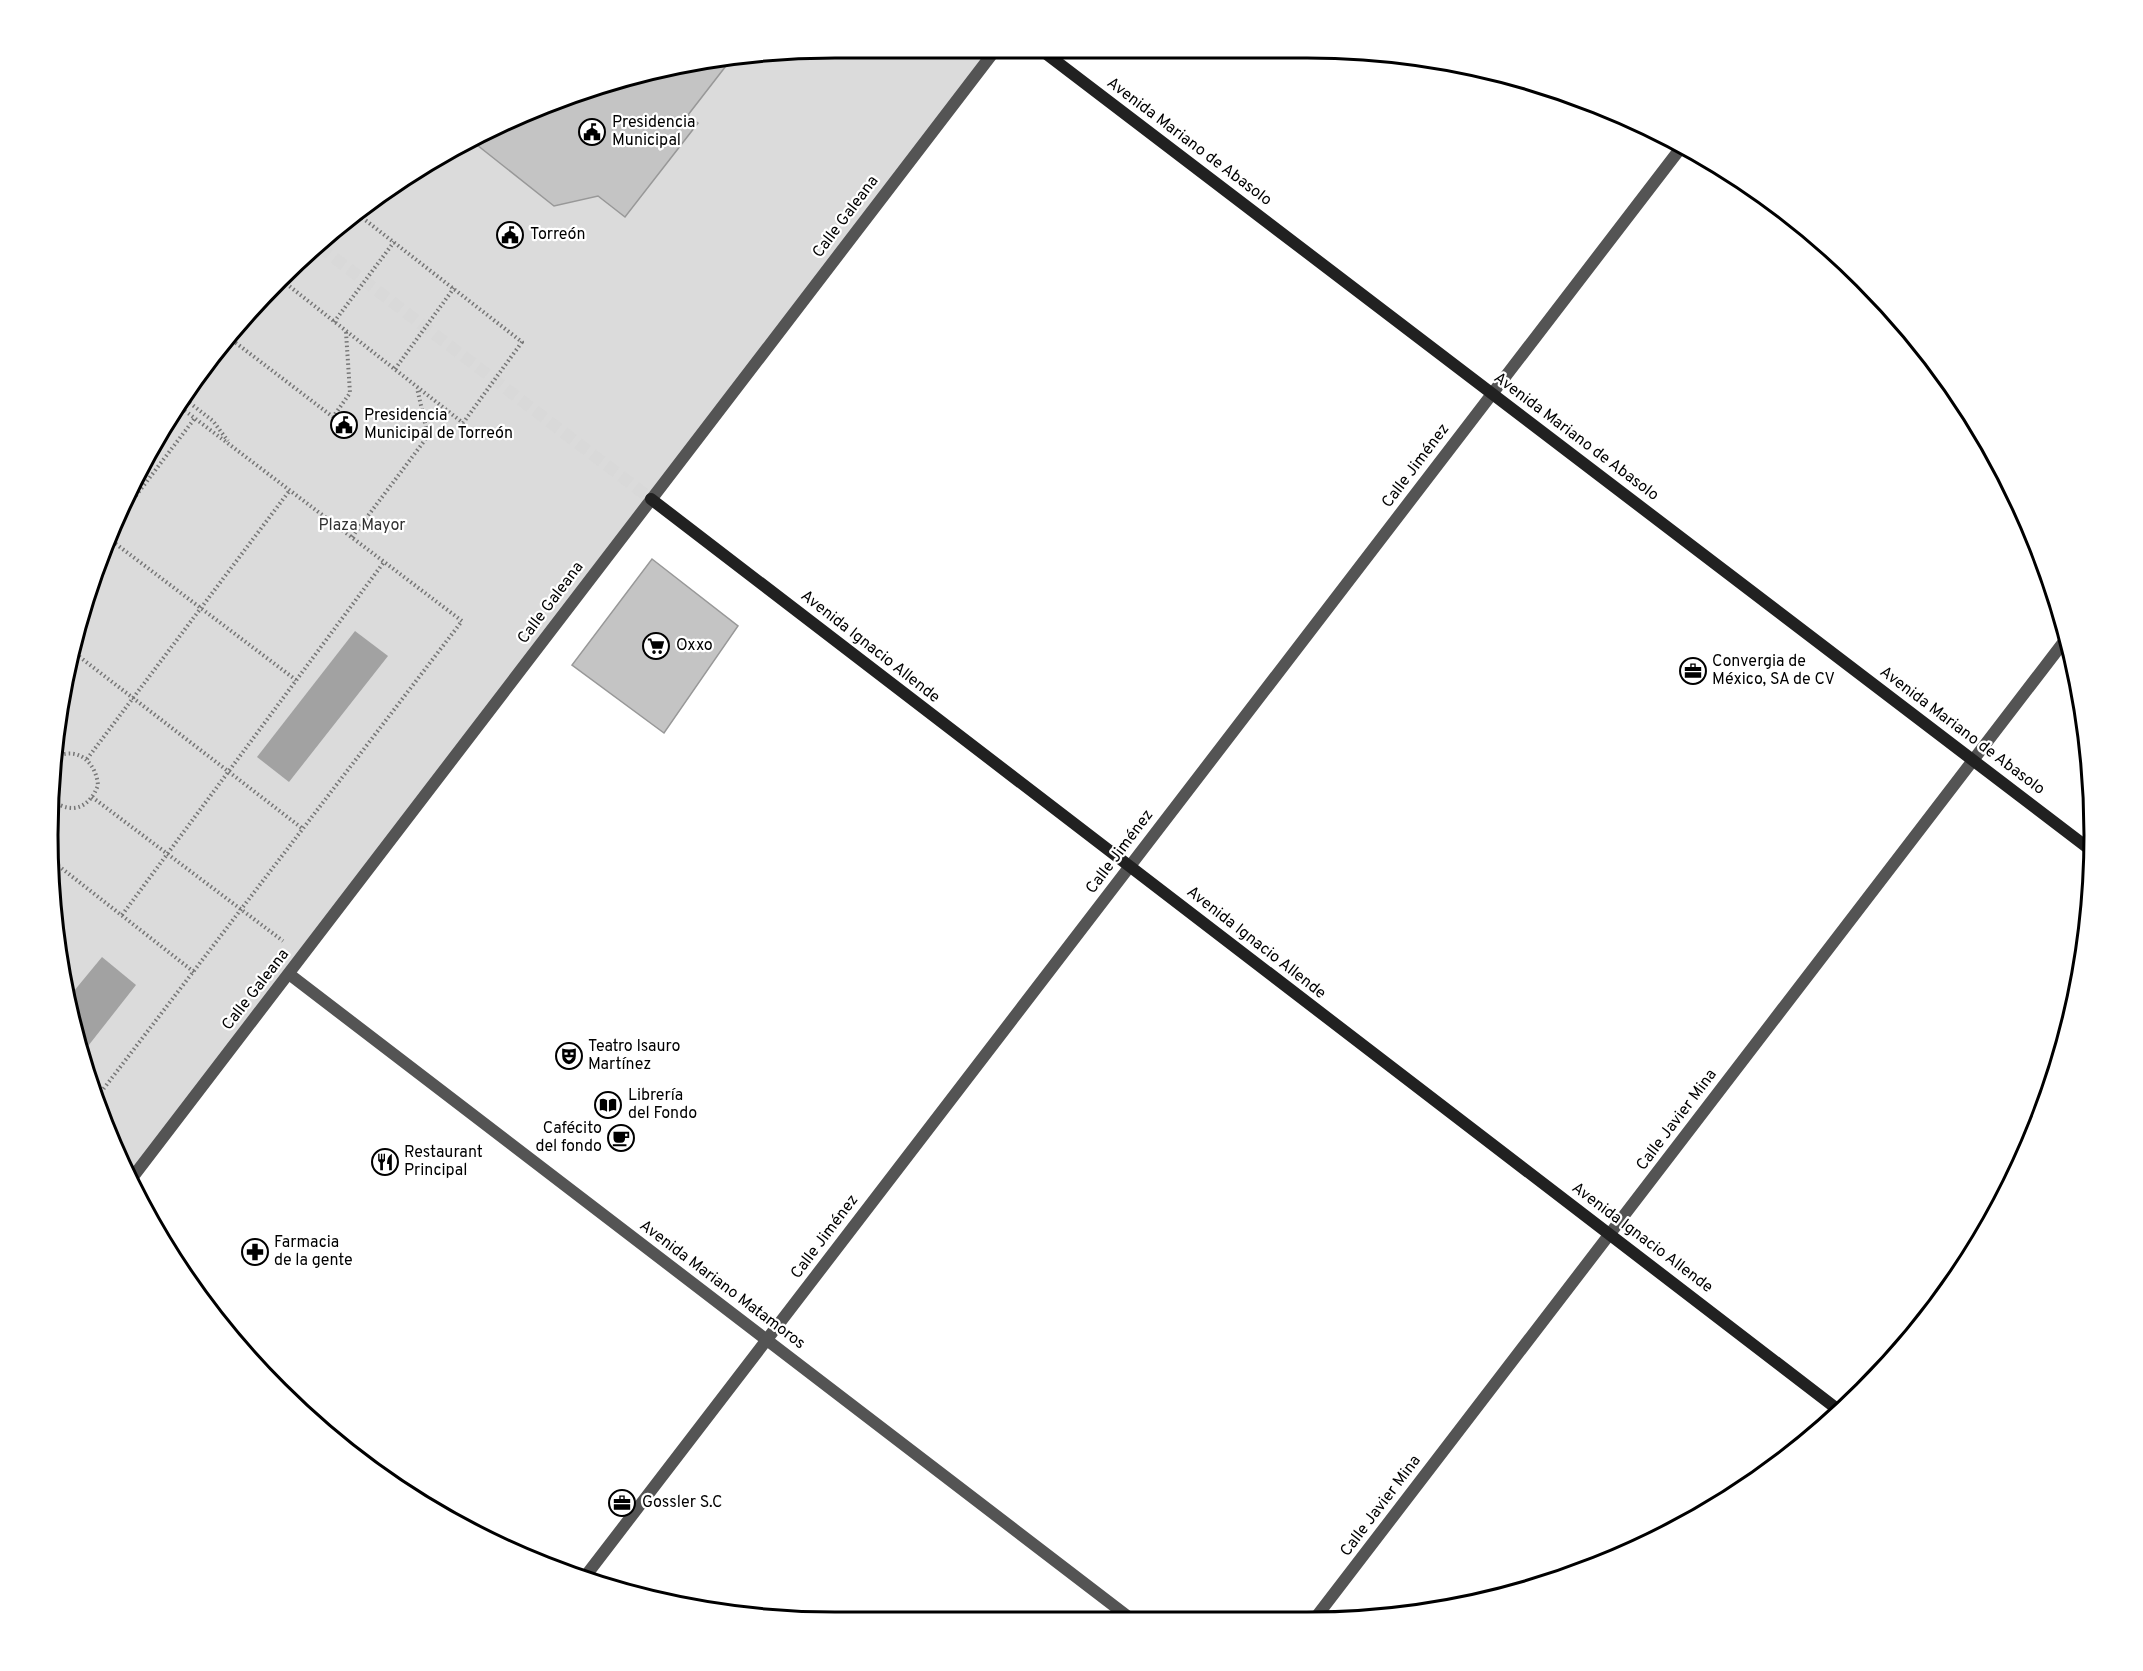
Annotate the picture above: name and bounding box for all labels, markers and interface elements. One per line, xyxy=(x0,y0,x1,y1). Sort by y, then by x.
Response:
street label: Avenida Mariano de Abasolo xyxy=(1102,73,1276,211)
place label: Presidencia Municipal xyxy=(612,113,695,151)
public building icon: Presidencia Municipal xyxy=(577,117,607,147)
street label: Calle Galeana xyxy=(809,172,883,262)
public building icon: Torreón xyxy=(495,220,525,250)
place label: Torreón xyxy=(530,225,586,245)
street label: Avenida Mariano de Abasolo xyxy=(1489,368,1663,506)
place label: Presidencia Municipal de Torreón xyxy=(364,406,513,444)
public building icon: Presidencia Municipal de Torreón xyxy=(329,410,359,440)
street label: Calle Jiménez xyxy=(1378,420,1454,512)
park label: Plaza Mayor xyxy=(318,516,406,536)
street label: Calle Galeana xyxy=(514,558,588,648)
street label: Avenida Ignacio Allende xyxy=(796,586,944,708)
supermarket icon: Oxxo xyxy=(641,631,671,661)
place label: Oxxo xyxy=(676,636,713,656)
place label: Convergia de México, SA de CV xyxy=(1712,652,1835,690)
office icon: Convergia de México, SA de CV xyxy=(1678,656,1708,686)
street label: Avenida Mariano de Abasolo xyxy=(1875,662,2049,800)
street label: Calle Jiménez xyxy=(1082,806,1158,898)
street label: Avenida Ignacio Allende xyxy=(1182,882,1330,1004)
street label: Calle Galeana xyxy=(218,945,294,1035)
place label: Teatro Isauro Martínez xyxy=(588,1037,680,1075)
theatre icon: Teatro Isauro Martínez xyxy=(554,1041,584,1071)
street label: Calle Javier Mina xyxy=(1632,1065,1722,1175)
place label: Librería del Fondo xyxy=(628,1086,697,1124)
library icon: Librería del Fondo xyxy=(593,1090,623,1120)
place label: Cafécito del fondo xyxy=(536,1119,602,1157)
cafe icon: Cafécito del fondo xyxy=(606,1123,636,1153)
place label: Restaurant Principal xyxy=(404,1143,483,1181)
restaurant icon: Restaurant Principal xyxy=(370,1147,400,1177)
street label: Avenida Ignacio Allende xyxy=(1567,1178,1717,1298)
street label: Calle Jiménez xyxy=(787,1191,863,1283)
street label: Avenida Mariano Matamoros xyxy=(635,1216,809,1354)
place label: Farmacia de la gente xyxy=(274,1233,353,1271)
pharmacy icon: Farmacia de la gente xyxy=(240,1237,270,1267)
street label: Calle Javier Mina xyxy=(1336,1451,1426,1561)
office icon: Gossler S.C xyxy=(607,1488,637,1518)
place label: Gossler S.C xyxy=(642,1493,722,1513)

